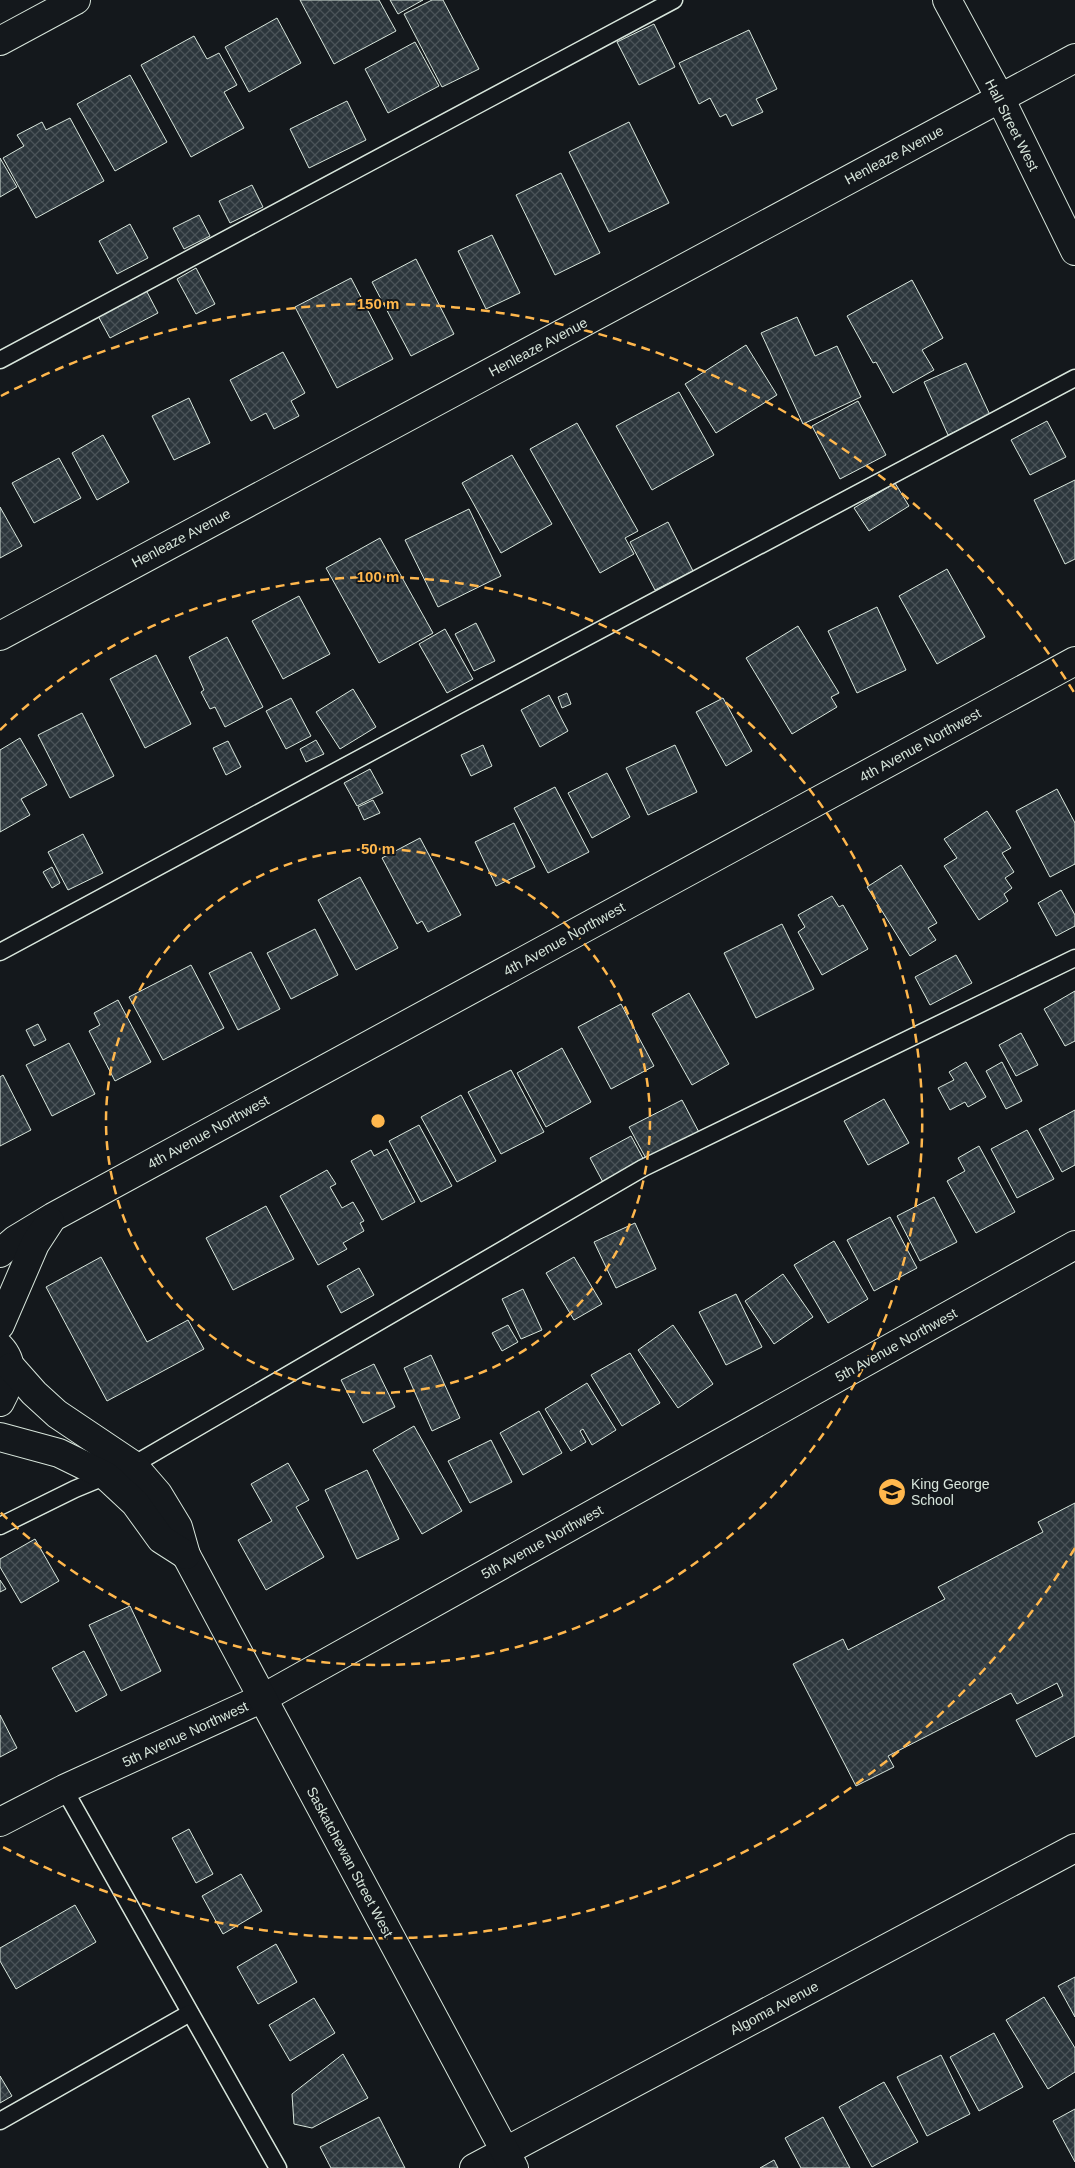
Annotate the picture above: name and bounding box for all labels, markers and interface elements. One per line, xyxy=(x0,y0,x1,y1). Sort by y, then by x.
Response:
street label: Hall Street West xyxy=(982,76,1042,174)
street label: Henleaze Avenue xyxy=(842,122,946,188)
text: 150 m xyxy=(357,295,399,312)
street label: Henleaze Avenue xyxy=(486,314,590,380)
street label: Henleaze Avenue xyxy=(129,505,233,571)
text: 100 m xyxy=(357,568,399,585)
street label: 4th Avenue Northwest xyxy=(856,705,984,785)
text: 50 m xyxy=(361,840,395,857)
street label: 4th Avenue Northwest xyxy=(500,899,628,979)
street label: 4th Avenue Northwest xyxy=(144,1092,272,1172)
centre of rings xyxy=(369,1112,387,1130)
street label: 5th Avenue Northwest xyxy=(832,1305,960,1385)
place label: King George School xyxy=(911,1476,990,1508)
school or university icon: King George School xyxy=(877,1477,907,1507)
street label: 5th Avenue Northwest xyxy=(478,1502,606,1582)
street label: 5th Avenue Northwest xyxy=(120,1698,250,1770)
street label: Saskatchewan Street West xyxy=(304,1784,397,1940)
street label: Algoma Avenue xyxy=(727,1978,821,2038)

